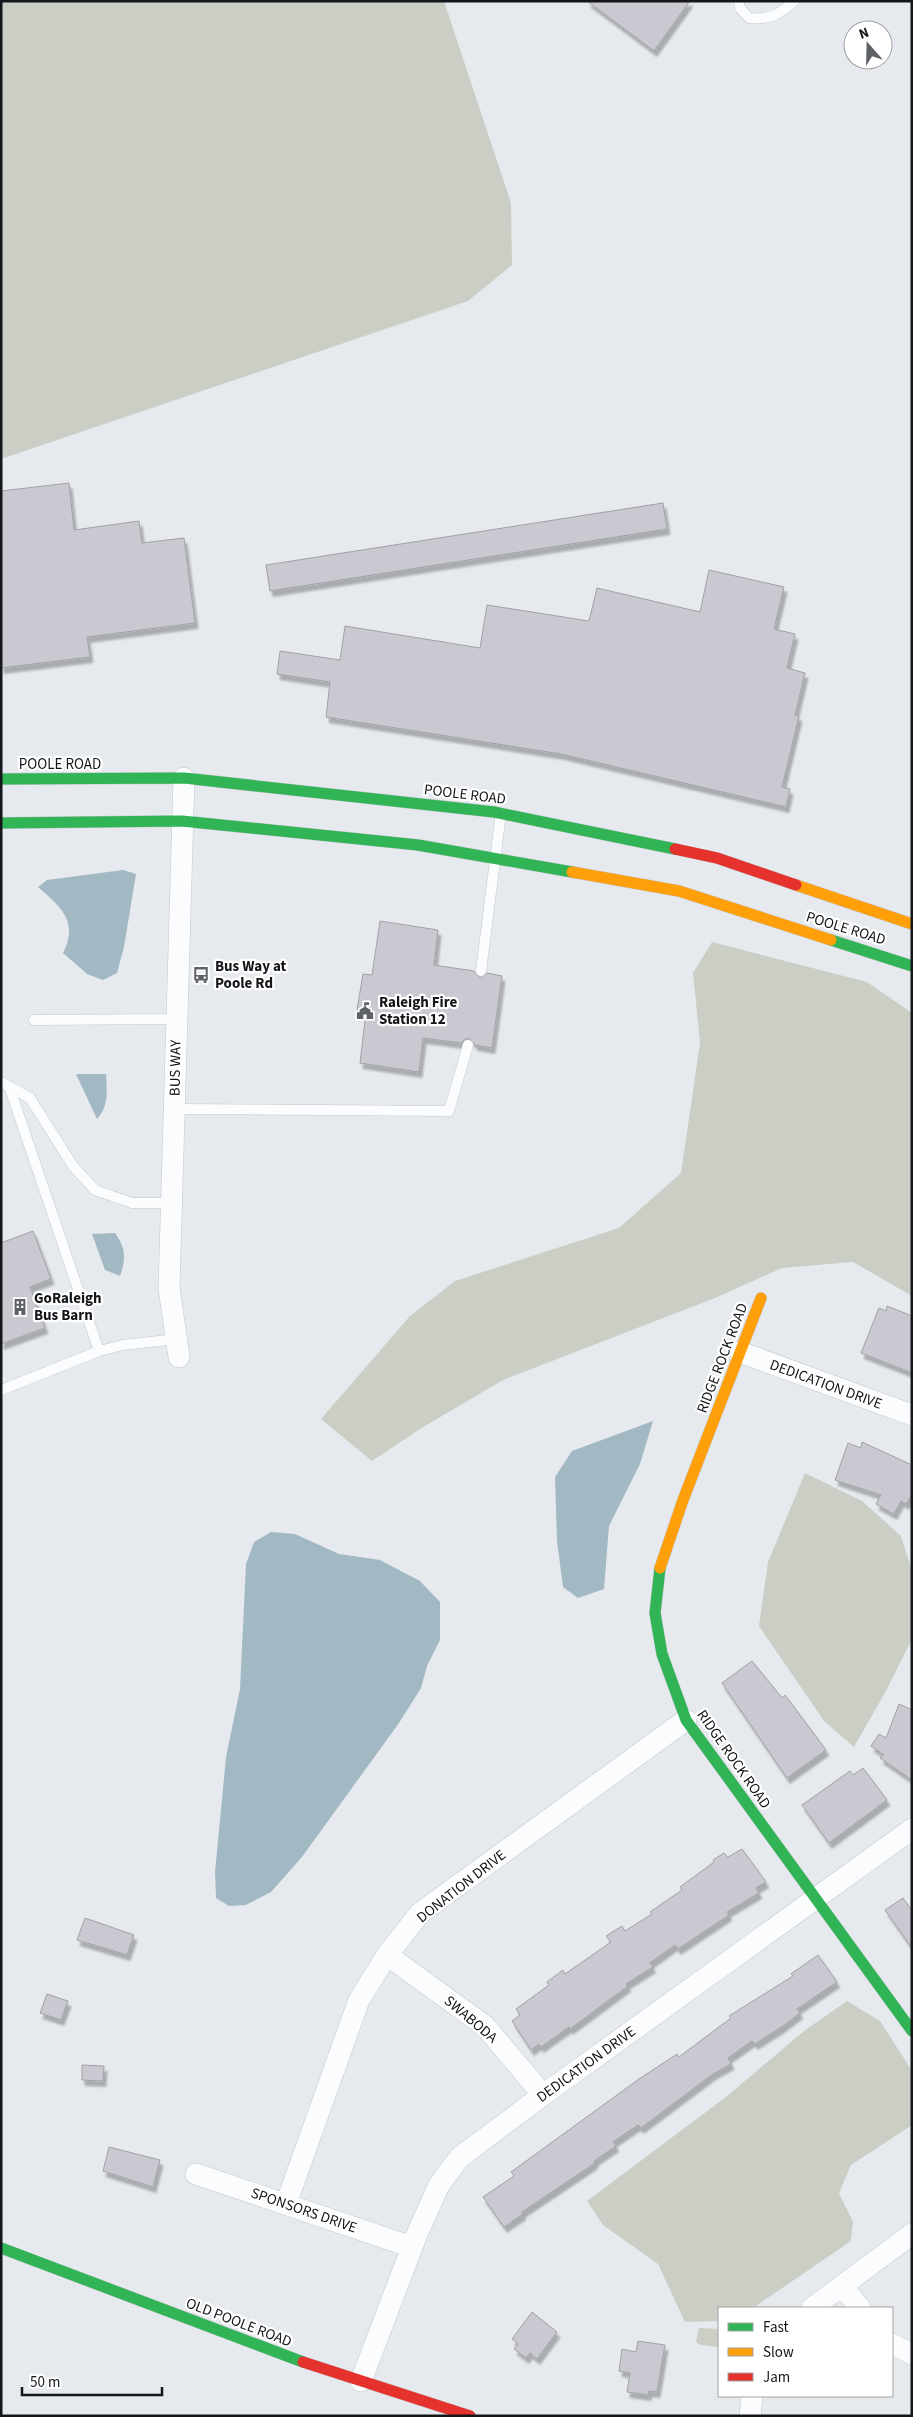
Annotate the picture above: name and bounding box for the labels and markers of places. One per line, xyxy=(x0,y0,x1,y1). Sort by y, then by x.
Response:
place label: Bus Way at Poole Rd xyxy=(215,956,287,994)
bus stop icon: Bus Way at Poole Rd xyxy=(191,965,211,985)
place label: Raleigh Fire Station 12 xyxy=(379,992,458,1030)
public building icon: Raleigh Fire Station 12 xyxy=(355,1001,375,1021)
place label: GoRaleigh Bus Barn xyxy=(34,1288,102,1326)
building icon: GoRaleigh Bus Barn xyxy=(10,1297,30,1317)

